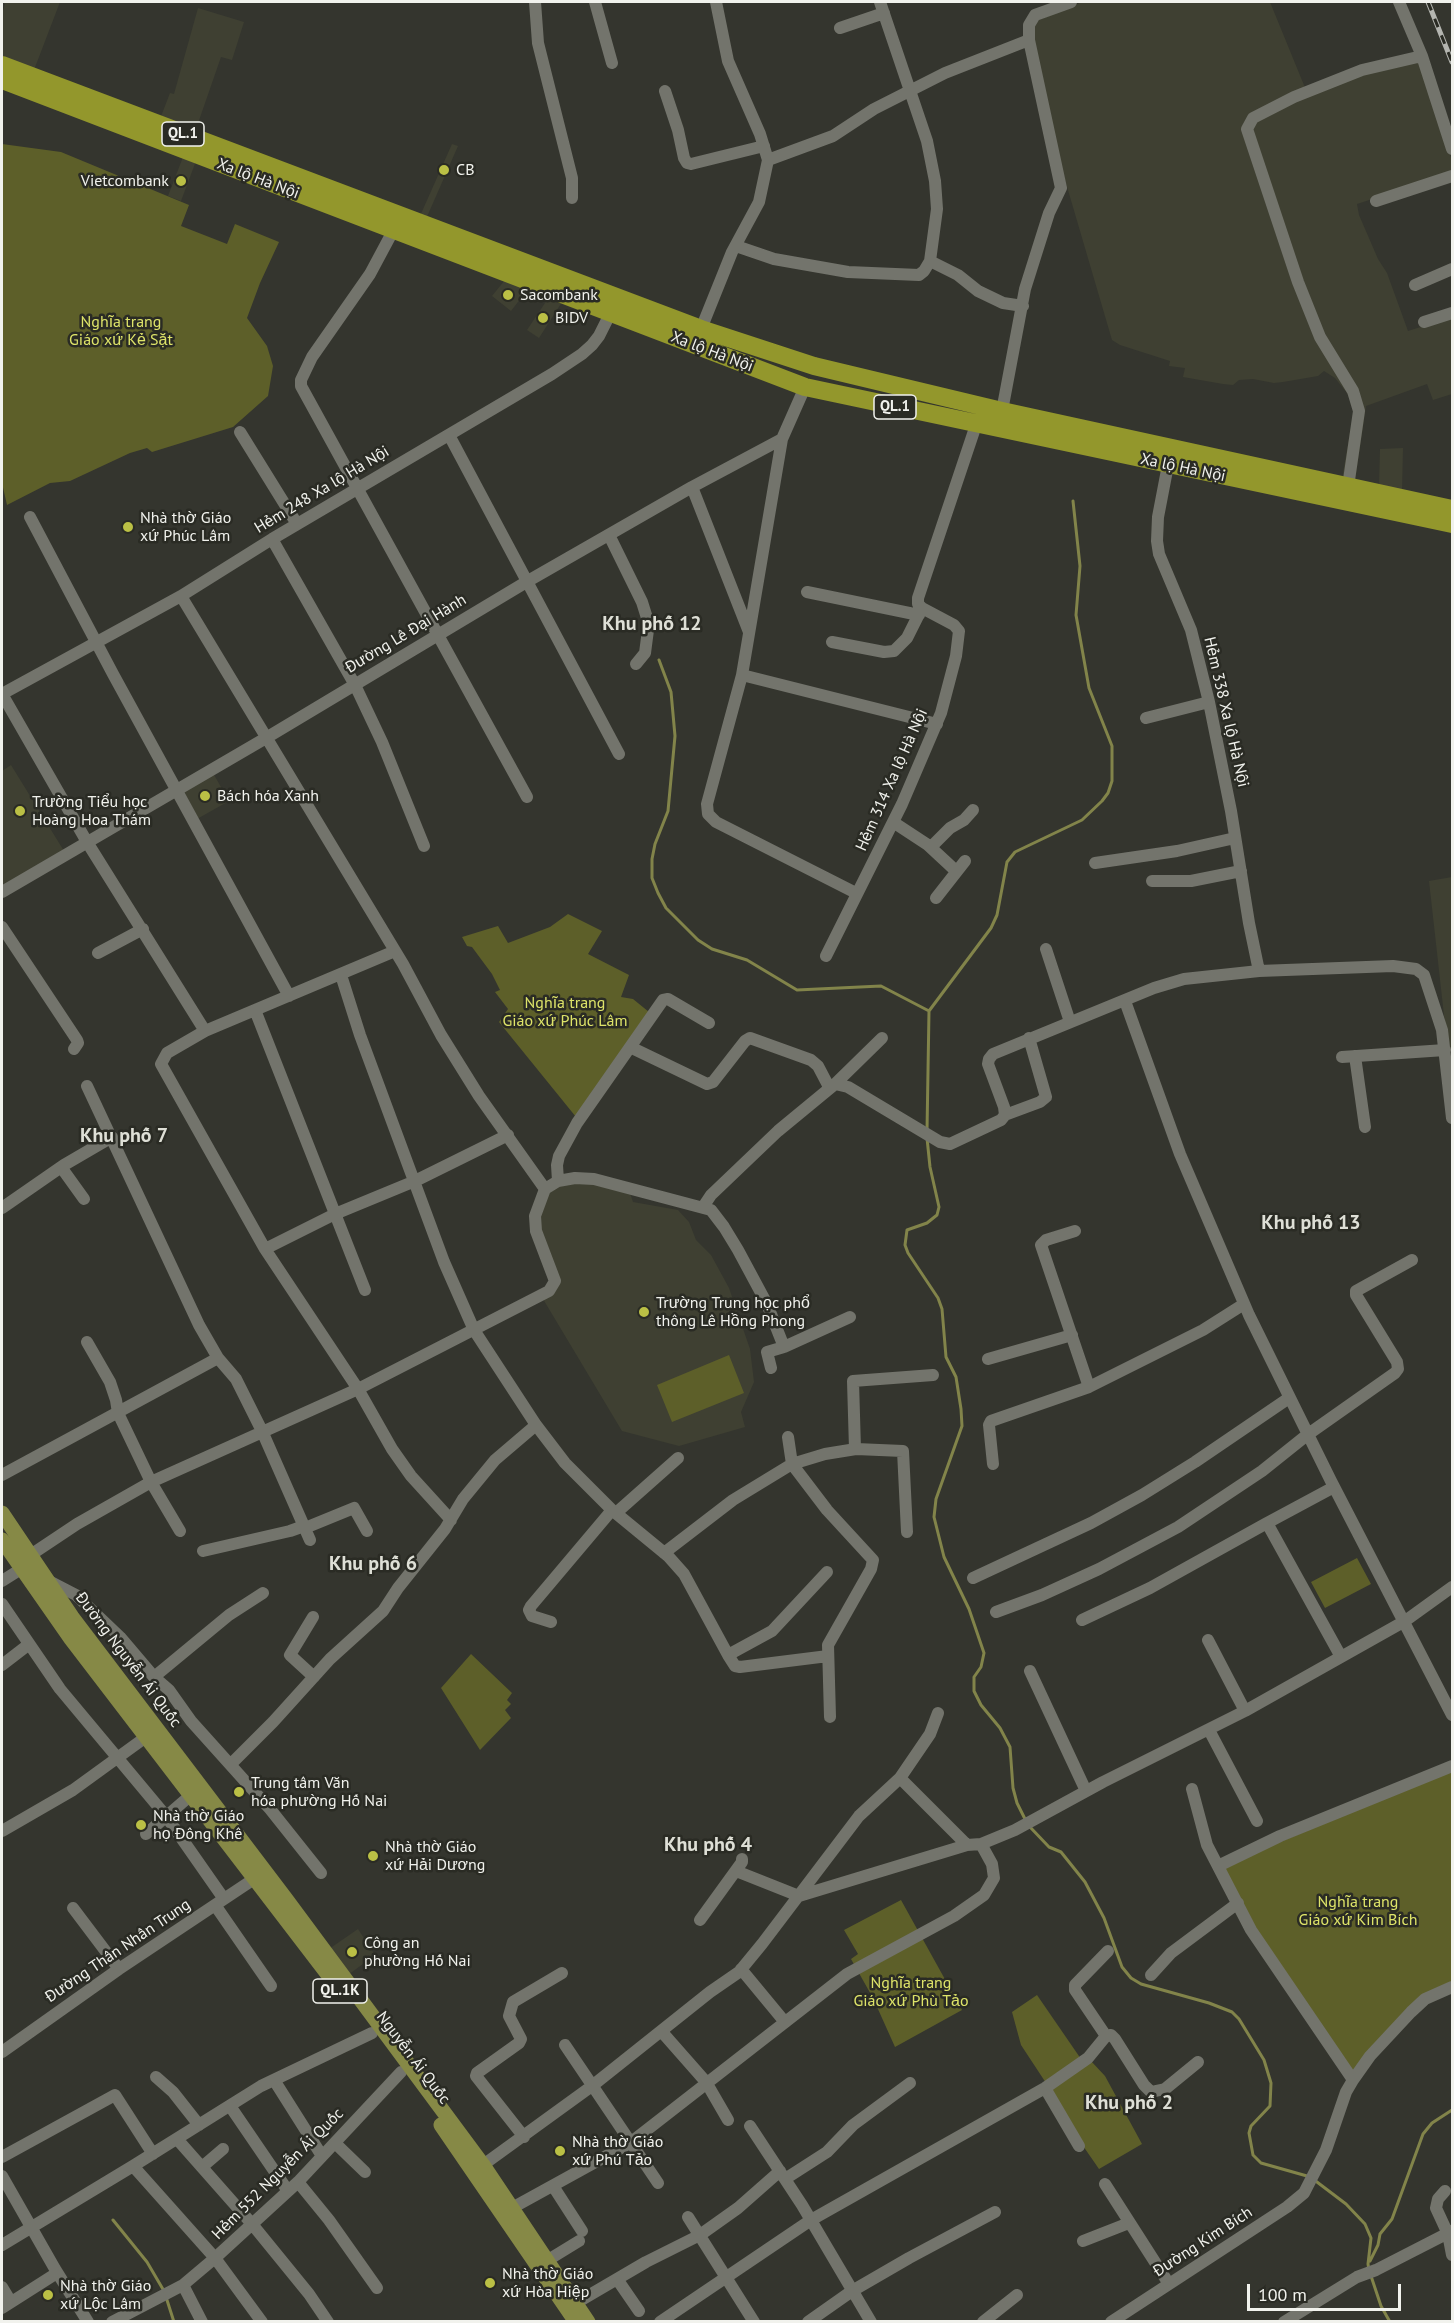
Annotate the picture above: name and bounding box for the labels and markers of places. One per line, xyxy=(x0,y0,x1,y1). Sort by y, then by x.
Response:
place label: CB xyxy=(456,160,474,180)
marker: CB xyxy=(437,163,451,177)
place label: Vietcombank xyxy=(81,171,169,191)
marker: Vietcombank xyxy=(174,174,188,188)
place label: Sacombank xyxy=(520,285,598,305)
marker: Sacombank xyxy=(501,288,515,302)
place label: BIDV xyxy=(555,308,588,328)
marker: BIDV xyxy=(536,311,550,325)
place label: Nhà thờ Giáo xứ Phúc Lâm xyxy=(140,508,231,546)
marker: Nhà thờ Giáo xứ Phúc Lâm xyxy=(121,520,135,534)
place label: Bách hóa Xanh xyxy=(217,786,319,806)
marker: Bách hóa Xanh xyxy=(198,789,212,803)
place label: Trường Tiểu học Hoàng Hoa Thám xyxy=(32,792,151,830)
marker: Trường Tiểu học Hoàng Hoa Thám xyxy=(13,804,27,818)
place label: Trường Trung học phổ thông Lê Hồng Phong xyxy=(656,1293,810,1331)
marker: Trường Trung học phổ thông Lê Hồng Phong xyxy=(637,1305,651,1319)
place label: Trung tâm Văn hóa phường Hố Nai xyxy=(251,1773,387,1811)
marker: Trung tâm Văn hóa phường Hố Nai xyxy=(232,1785,246,1799)
place label: Nhà thờ Giáo họ Đông Khê xyxy=(153,1806,244,1844)
marker: Nhà thờ Giáo họ Đông Khê xyxy=(134,1818,148,1832)
place label: Nhà thờ Giáo xứ Hải Dương xyxy=(385,1837,485,1875)
marker: Nhà thờ Giáo xứ Hải Dương xyxy=(366,1849,380,1863)
place label: Công an phường Hố Nai xyxy=(364,1933,471,1971)
marker: Công an phường Hố Nai xyxy=(345,1945,359,1959)
place label: Nhà thờ Giáo xứ Phú Tảo xyxy=(572,2132,663,2170)
marker: Nhà thờ Giáo xứ Phú Tảo xyxy=(553,2144,567,2158)
place label: Nhà thờ Giáo xứ Hòa Hiệp xyxy=(502,2264,593,2302)
place label: Nhà thờ Giáo xứ Lộc Lâm xyxy=(60,2276,151,2314)
marker: Nhà thờ Giáo xứ Hòa Hiệp xyxy=(483,2276,497,2290)
marker: Nhà thờ Giáo xứ Lộc Lâm xyxy=(41,2288,55,2302)

